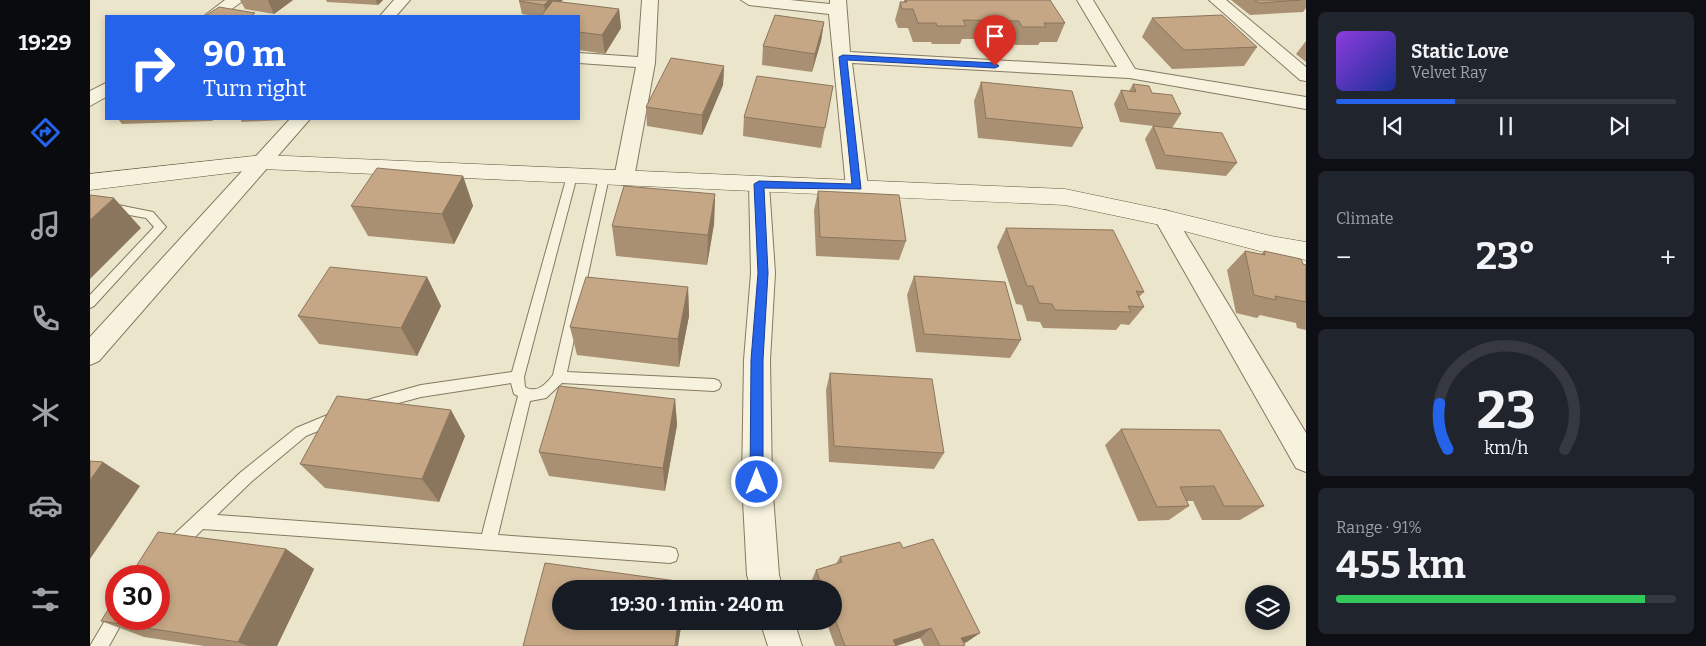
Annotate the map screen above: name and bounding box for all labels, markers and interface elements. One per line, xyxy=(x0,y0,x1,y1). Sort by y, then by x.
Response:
pin xyxy=(974,15,1016,66)
icon: arrive xyxy=(981,22,1009,50)
text: 19:29 xyxy=(18,29,72,56)
text: 90 m xyxy=(203,33,286,75)
icon: right xyxy=(120,35,185,100)
text: Static Love xyxy=(1411,40,1509,63)
text: Velvet Ray xyxy=(1411,63,1487,82)
text: Turn right xyxy=(203,75,306,102)
icon: previous xyxy=(1379,112,1407,140)
icon: pause xyxy=(1492,112,1520,140)
icon: next xyxy=(1605,112,1633,140)
icon: directions xyxy=(28,115,63,150)
icon: music xyxy=(28,208,63,243)
text: Climate xyxy=(1336,209,1394,228)
text: 23° xyxy=(1476,233,1536,279)
text: − xyxy=(1336,241,1351,274)
text: + xyxy=(1660,241,1676,274)
icon: phone xyxy=(28,301,63,336)
text: 23 xyxy=(1476,379,1536,442)
icon: climate xyxy=(28,395,63,430)
text: km/h xyxy=(1484,437,1528,459)
position arrow xyxy=(730,455,782,507)
icon: car xyxy=(28,488,63,523)
text: Range · 91% xyxy=(1336,518,1422,537)
text: 455 km xyxy=(1336,542,1466,588)
speed limit sign: 30 xyxy=(105,565,170,630)
icon: filters xyxy=(28,582,63,617)
map controls xyxy=(1245,585,1290,630)
button: layers xyxy=(1245,585,1290,630)
text: 19:30 · 1 min · 240 m xyxy=(610,593,784,616)

